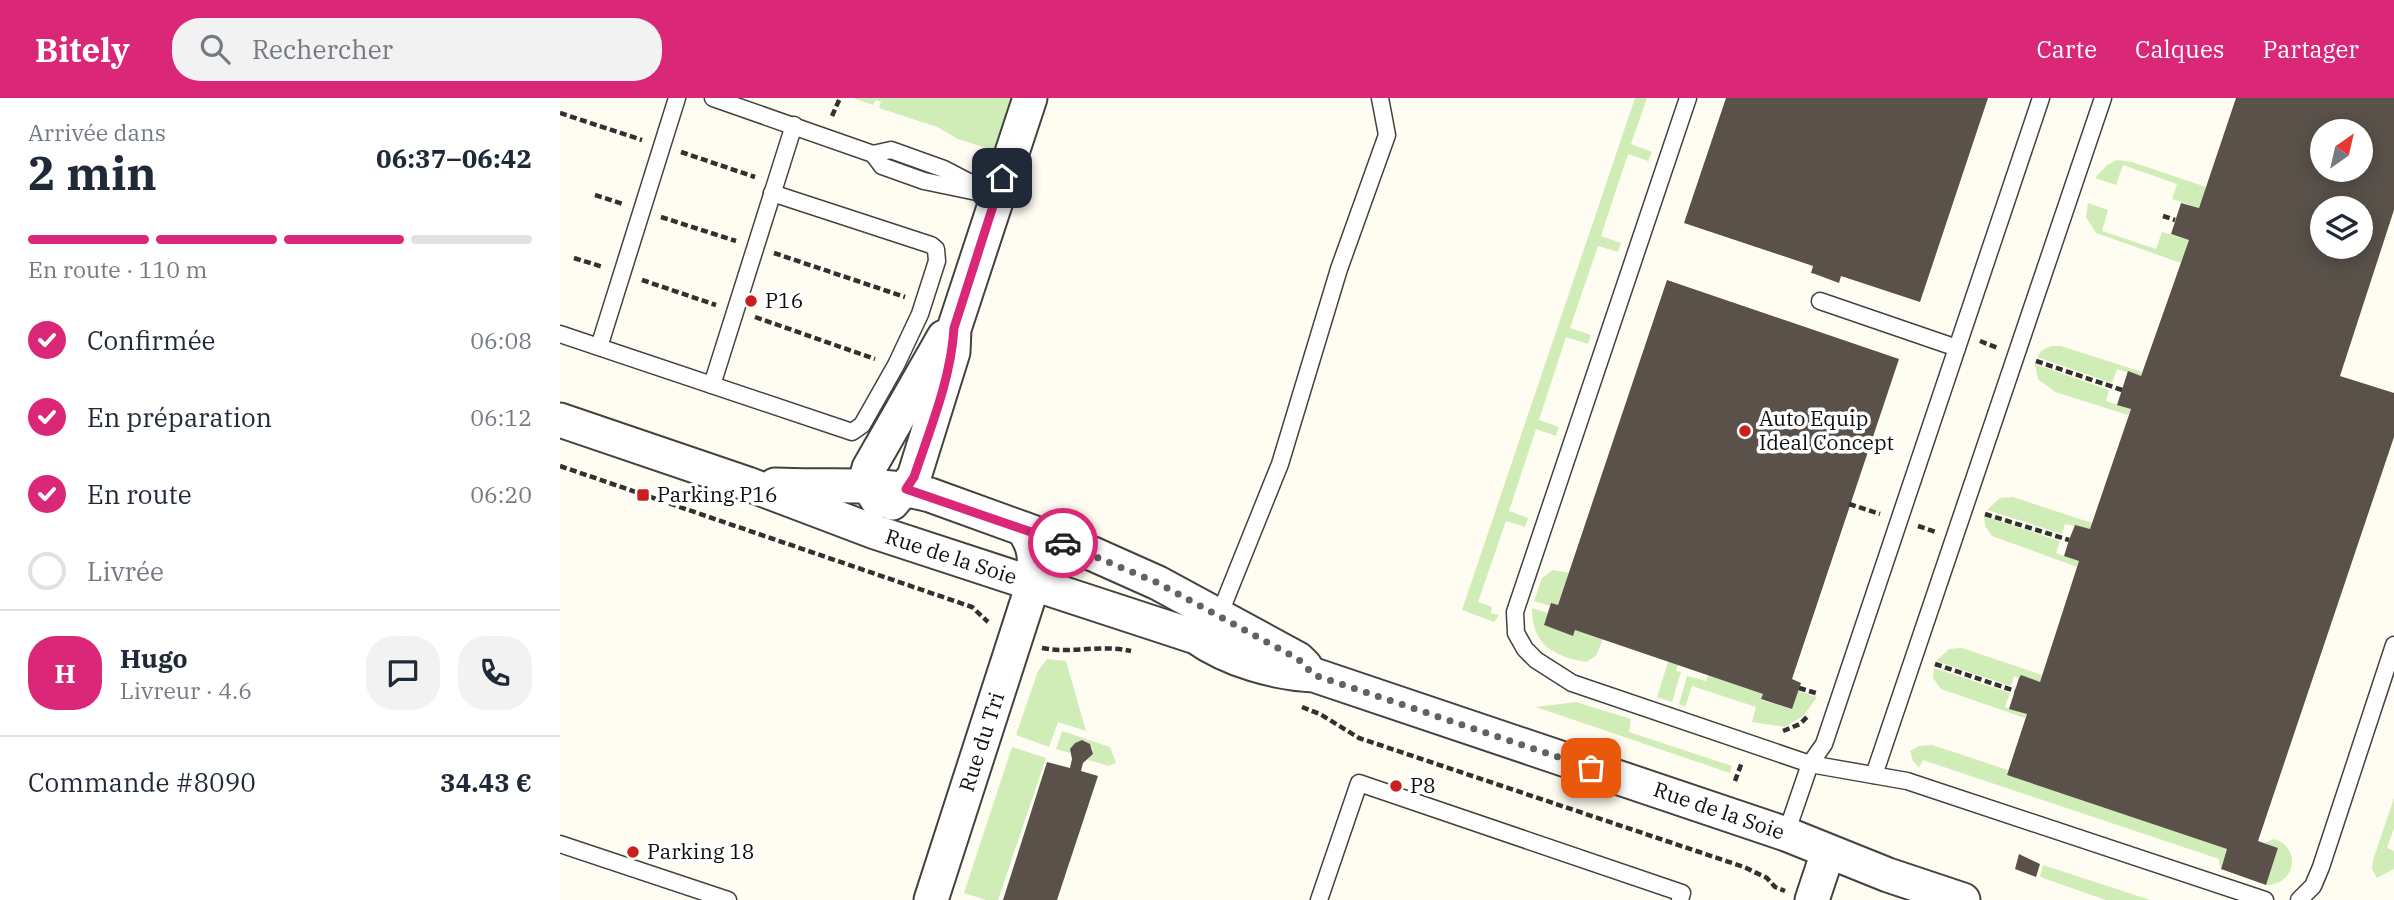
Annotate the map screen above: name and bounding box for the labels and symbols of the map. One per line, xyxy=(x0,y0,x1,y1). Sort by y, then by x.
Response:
north arrow xyxy=(2310,119,2373,182)
pin xyxy=(972,148,1032,208)
place label: P16 xyxy=(765,286,803,314)
marker: P16 xyxy=(743,293,759,309)
place label: Auto Equip Ideal Concept xyxy=(1759,404,1894,456)
marker: Auto Equip Ideal Concept xyxy=(1737,423,1753,439)
place label: Parking P16 xyxy=(657,480,778,508)
marker: Parking P16 xyxy=(635,487,651,503)
courier xyxy=(1028,508,1098,578)
street label: Rue de la Soie xyxy=(882,522,1021,590)
street label: Rue du Tri xyxy=(952,688,1010,795)
pin xyxy=(1561,738,1621,798)
place label: P8 xyxy=(1410,771,1436,799)
street label: Rue de la Soie xyxy=(1650,775,1789,846)
marker: P8 xyxy=(1388,778,1404,794)
place label: Parking 18 xyxy=(647,837,754,865)
marker: Parking 18 xyxy=(625,844,641,860)

